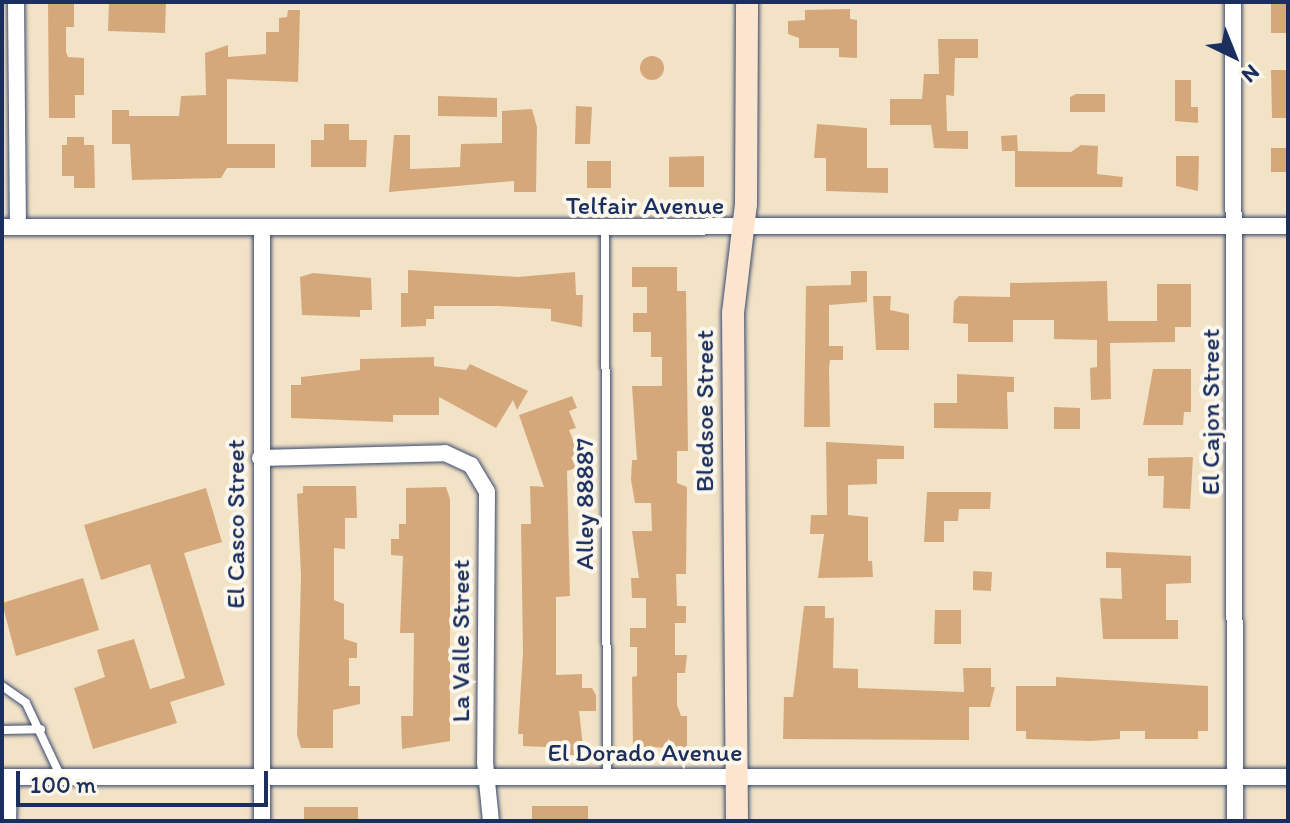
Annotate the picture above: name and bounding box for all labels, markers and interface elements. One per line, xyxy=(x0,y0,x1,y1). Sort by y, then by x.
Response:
north arrow xyxy=(1194,16,1274,96)
text: N xyxy=(1236,59,1265,89)
street label: Telfair Avenue xyxy=(566,190,724,222)
street label: El Cajon Street xyxy=(1195,329,1227,495)
street label: Bledsoe Street xyxy=(689,330,721,492)
street label: Alley 88887 xyxy=(569,438,601,570)
street label: El Casco Street xyxy=(220,440,252,608)
street label: La Valle Street xyxy=(445,560,477,722)
street label: El Dorado Avenue xyxy=(547,737,743,769)
scale bar xyxy=(20,755,272,805)
text: 100 m xyxy=(30,770,96,799)

